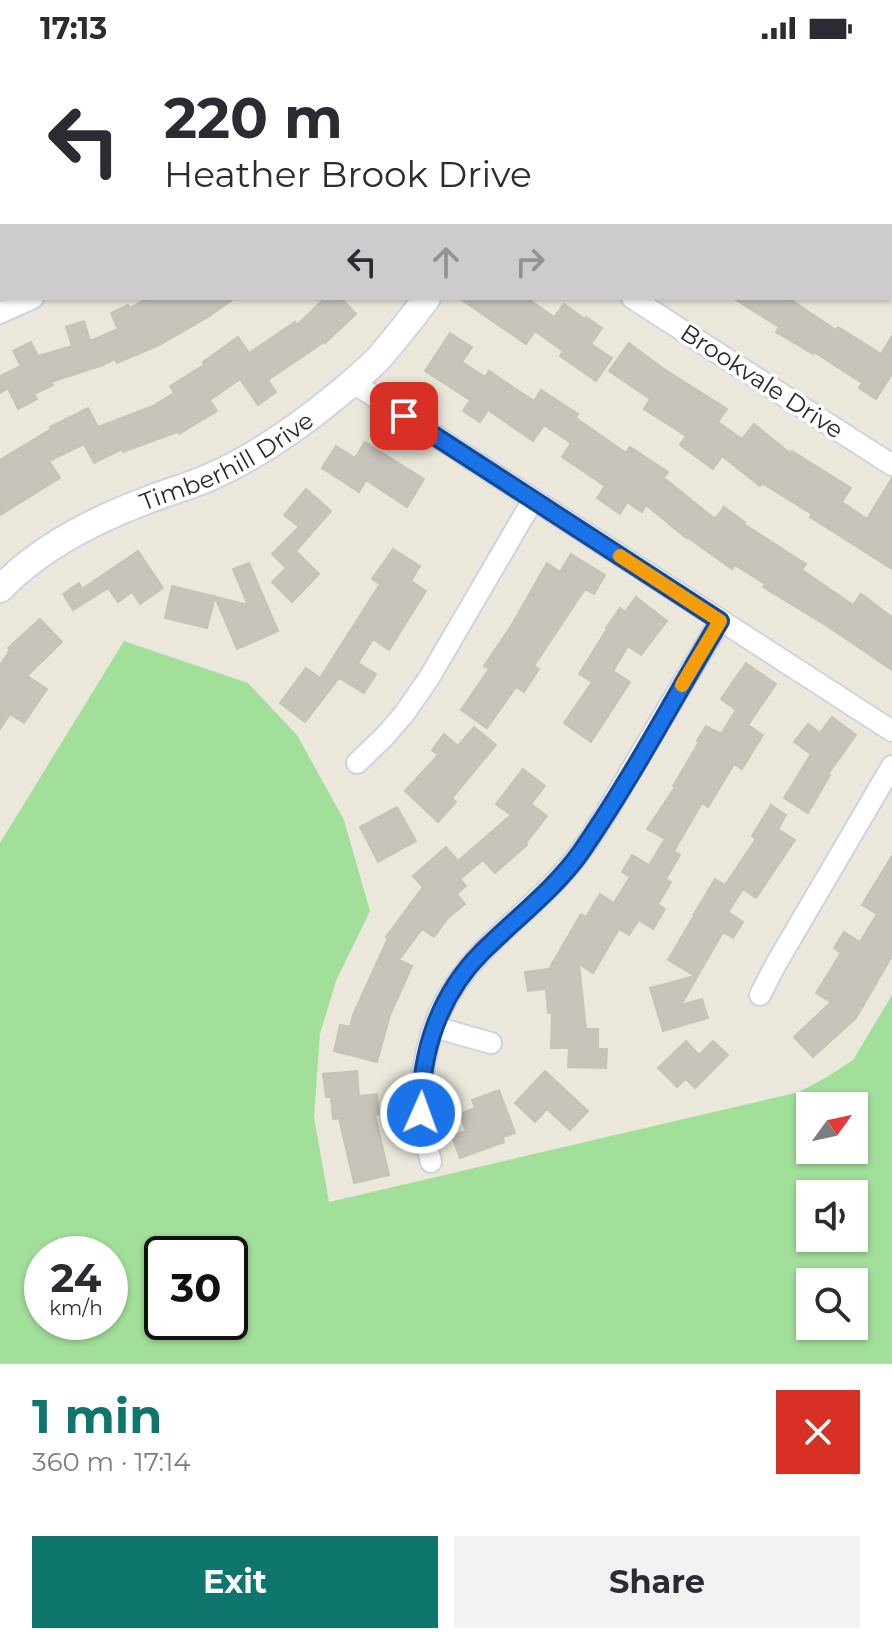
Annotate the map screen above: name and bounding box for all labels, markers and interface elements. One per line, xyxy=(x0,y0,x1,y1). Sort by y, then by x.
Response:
text: 17:13 xyxy=(40,10,107,47)
text: 220 m xyxy=(164,84,343,152)
icon: left xyxy=(32,88,136,192)
text: Heather Brook Drive xyxy=(164,152,532,196)
icon: left xyxy=(340,240,384,284)
icon: ahead xyxy=(424,240,468,284)
icon: right xyxy=(508,240,552,284)
street label: Brookvale Drive xyxy=(675,318,849,444)
pin xyxy=(370,382,438,450)
icon: arrive xyxy=(382,394,426,438)
street label: Timberhill Drive xyxy=(136,405,319,516)
position arrow xyxy=(379,1071,463,1155)
north arrow xyxy=(796,1092,868,1164)
map controls xyxy=(796,1092,868,1340)
button: sound xyxy=(796,1180,868,1252)
speed limit sign: 30 xyxy=(144,1236,248,1340)
text: 24 xyxy=(51,1253,101,1302)
button: search xyxy=(796,1268,868,1340)
text: km/h xyxy=(49,1296,103,1320)
text: 1 min xyxy=(32,1387,162,1445)
button: close xyxy=(776,1390,860,1474)
text: 360 m · 17:14 xyxy=(32,1446,191,1478)
button: Exit xyxy=(32,1536,438,1628)
button: Share xyxy=(454,1536,860,1628)

